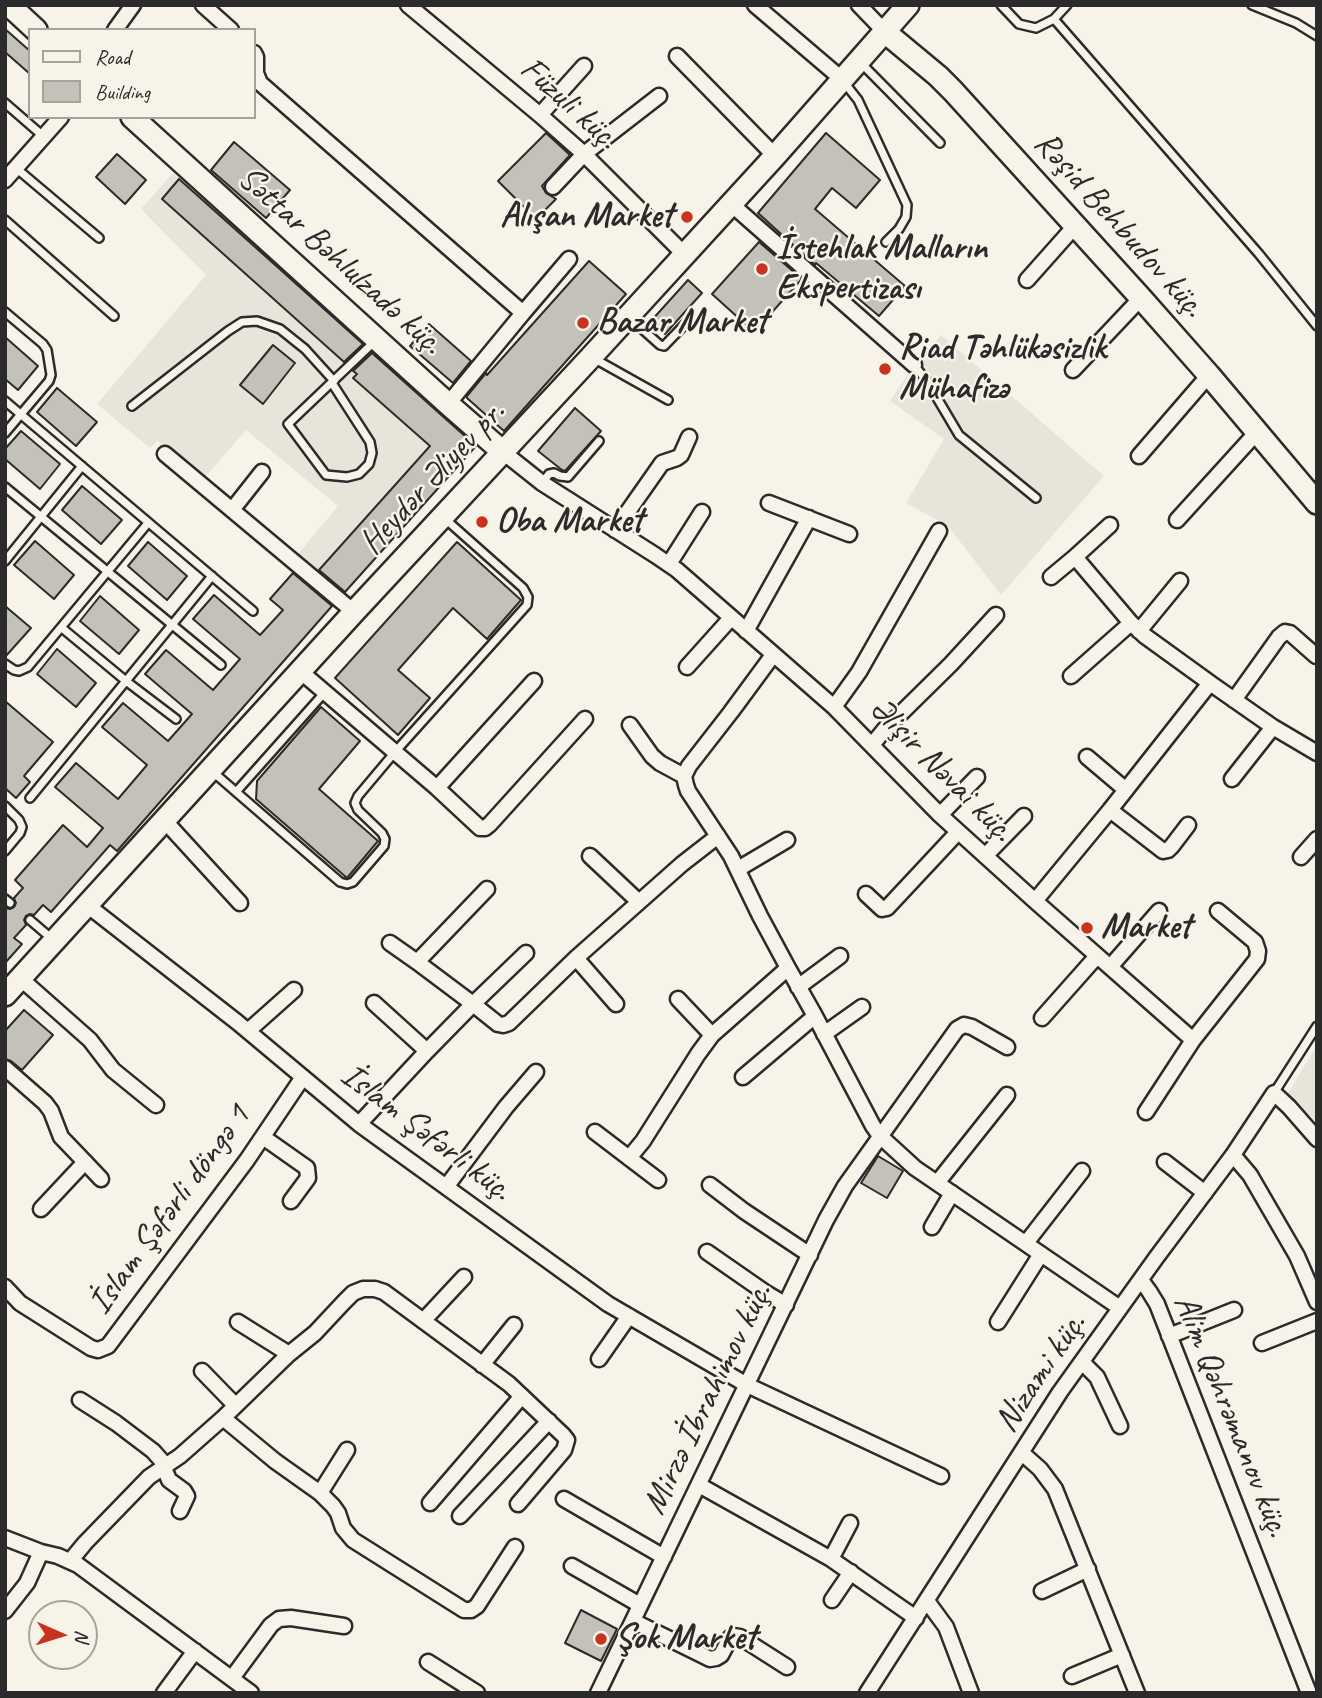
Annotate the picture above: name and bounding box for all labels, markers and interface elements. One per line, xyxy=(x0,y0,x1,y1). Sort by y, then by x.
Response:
legend xyxy=(28,28,256,119)
text: Road xyxy=(95,44,130,70)
street label: Füzuli küç. xyxy=(511,49,627,159)
text: Building xyxy=(95,79,150,105)
street label: Rəşid Behbudov küç. xyxy=(1024,123,1214,327)
street label: Səttar Bəhlulzadə küç. xyxy=(229,158,451,364)
place label: Alışan Market xyxy=(500,196,673,238)
marker: Alışan Market xyxy=(679,209,695,225)
place label: İstehlak Malların Ekspertizası xyxy=(776,228,987,310)
marker: İstehlak Malların Ekspertizası xyxy=(754,261,770,277)
place label: Bazar Market xyxy=(597,302,767,344)
marker: Bazar Market xyxy=(575,315,591,331)
place label: Riad Təhlükəsizlik Mühafizə xyxy=(899,328,1106,410)
marker: Riad Təhlükəsizlik Mühafizə xyxy=(877,361,893,377)
street label: Heydər Əliyev pr. xyxy=(351,392,515,564)
place label: Oba Market xyxy=(496,501,643,543)
marker: Oba Market xyxy=(474,514,490,530)
street label: Əlişir Nəvai küç. xyxy=(860,689,1022,851)
place label: Market xyxy=(1101,907,1191,949)
marker: Market xyxy=(1079,920,1095,936)
street label: İslam Şəfərli küç. xyxy=(332,1055,520,1211)
street label: İslam Şəfərli döngə 1 xyxy=(80,1097,260,1323)
street label: Mirzə İbrahimov küç. xyxy=(634,1276,782,1522)
street label: Alim Qəhrəmanov küç. xyxy=(1163,1289,1299,1543)
street label: Nizami küç. xyxy=(986,1305,1096,1441)
north arrow xyxy=(28,1600,98,1670)
place label: Şok Market xyxy=(615,1618,756,1660)
text: N xyxy=(70,1629,94,1642)
marker: Şok Market xyxy=(593,1631,609,1647)

